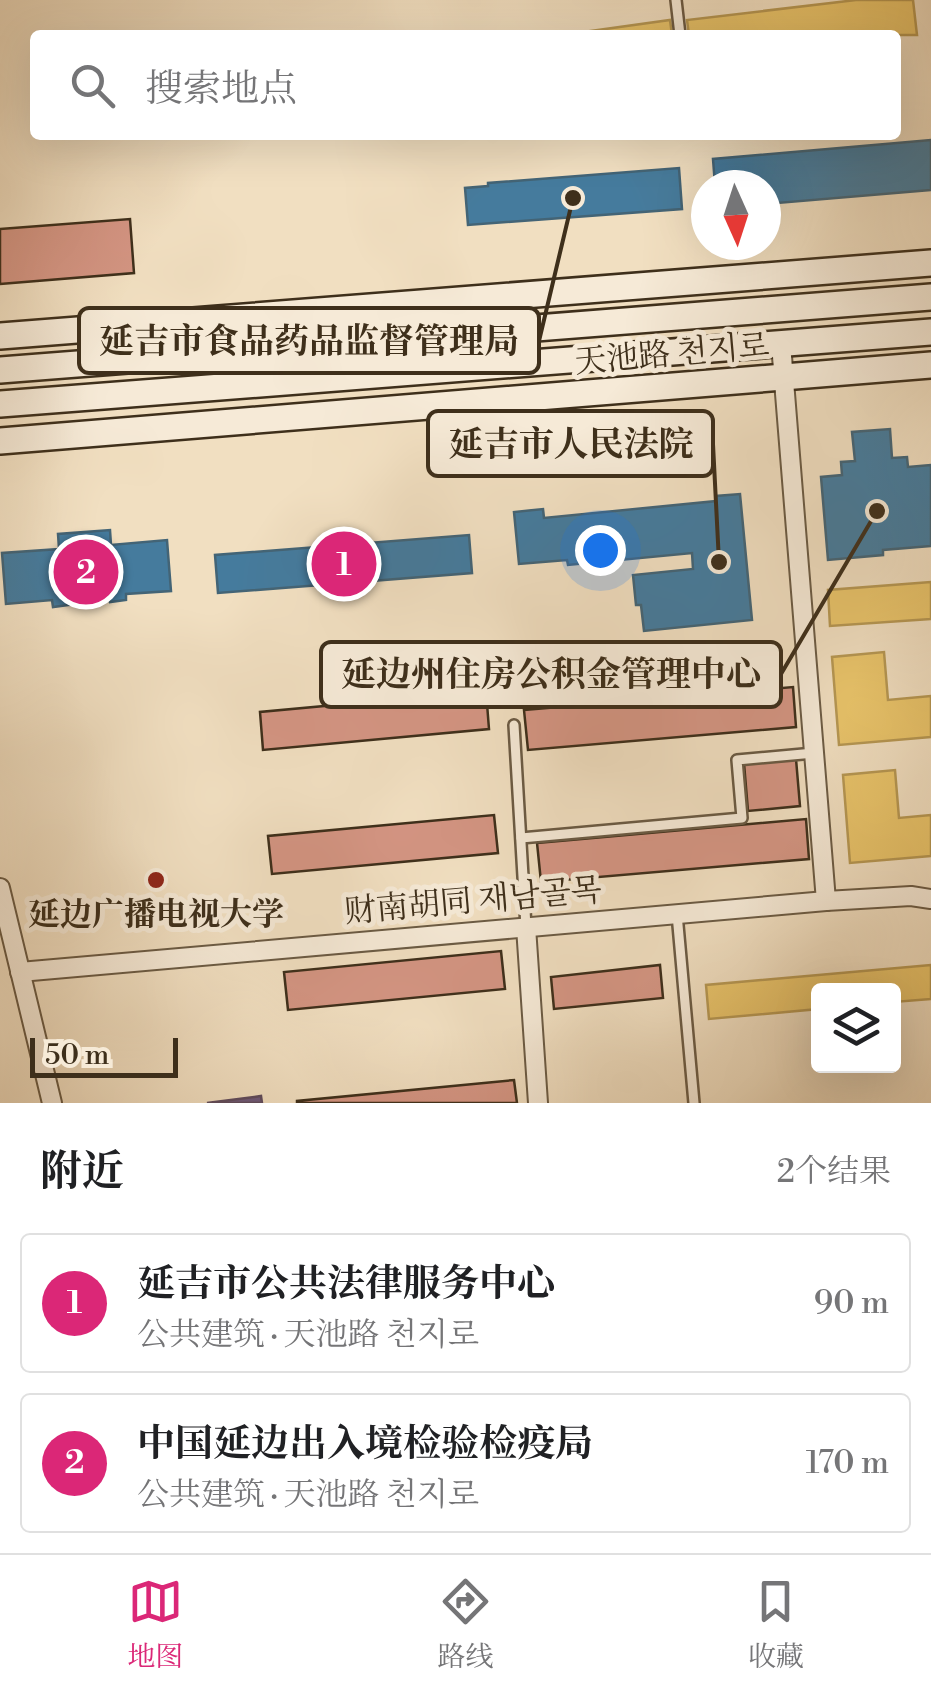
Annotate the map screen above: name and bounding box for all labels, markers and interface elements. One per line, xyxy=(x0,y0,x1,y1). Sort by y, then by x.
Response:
search box xyxy=(30,30,901,140)
icon: search xyxy=(65,58,120,113)
text: 搜索地点 xyxy=(145,66,297,113)
north arrow xyxy=(691,170,781,260)
callout: 延吉市食品药品监督管理局 xyxy=(79,308,539,373)
text: 延吉市食品药品监督管理局 xyxy=(99,321,519,364)
street label: 天池路 천지로 xyxy=(573,326,771,382)
callout: 延吉市人民法院 xyxy=(428,411,713,476)
text: 延吉市人民法院 xyxy=(448,424,694,467)
your location xyxy=(575,525,626,576)
pin: 1 xyxy=(312,526,376,602)
pin: 2 xyxy=(54,534,118,610)
callout: 延边州住房公积金管理中心 xyxy=(321,642,781,707)
text: 延边州住房公积金管理中心 xyxy=(341,654,761,697)
marker: 延边广播电视大学 xyxy=(145,869,167,891)
street label: 财南胡同 재남골목 xyxy=(343,870,603,932)
place label: 延边广播电视大学 xyxy=(28,895,284,935)
map controls xyxy=(811,983,901,1073)
button: layers xyxy=(811,983,901,1073)
scale bar xyxy=(30,1033,178,1078)
text: 50 m xyxy=(45,1038,109,1073)
text: 附近 xyxy=(40,1146,124,1199)
text: 2个结果 xyxy=(777,1152,891,1192)
text: 延吉市公共法律服务中心 xyxy=(137,1261,555,1308)
text: 1 xyxy=(67,1283,82,1323)
text: 90 m xyxy=(814,1283,889,1323)
text: 公共建筑 · 天池路 천지로 xyxy=(137,1315,479,1355)
text: 中国延边出入境检验检疫局 xyxy=(137,1421,593,1468)
text: 2 xyxy=(64,1443,85,1483)
text: 170 m xyxy=(806,1443,889,1483)
text: 公共建筑 · 天池路 천지로 xyxy=(137,1475,479,1515)
tab: 地图 xyxy=(127,1574,183,1675)
tab: 路线 xyxy=(437,1574,494,1675)
tab: 收藏 xyxy=(748,1574,804,1675)

